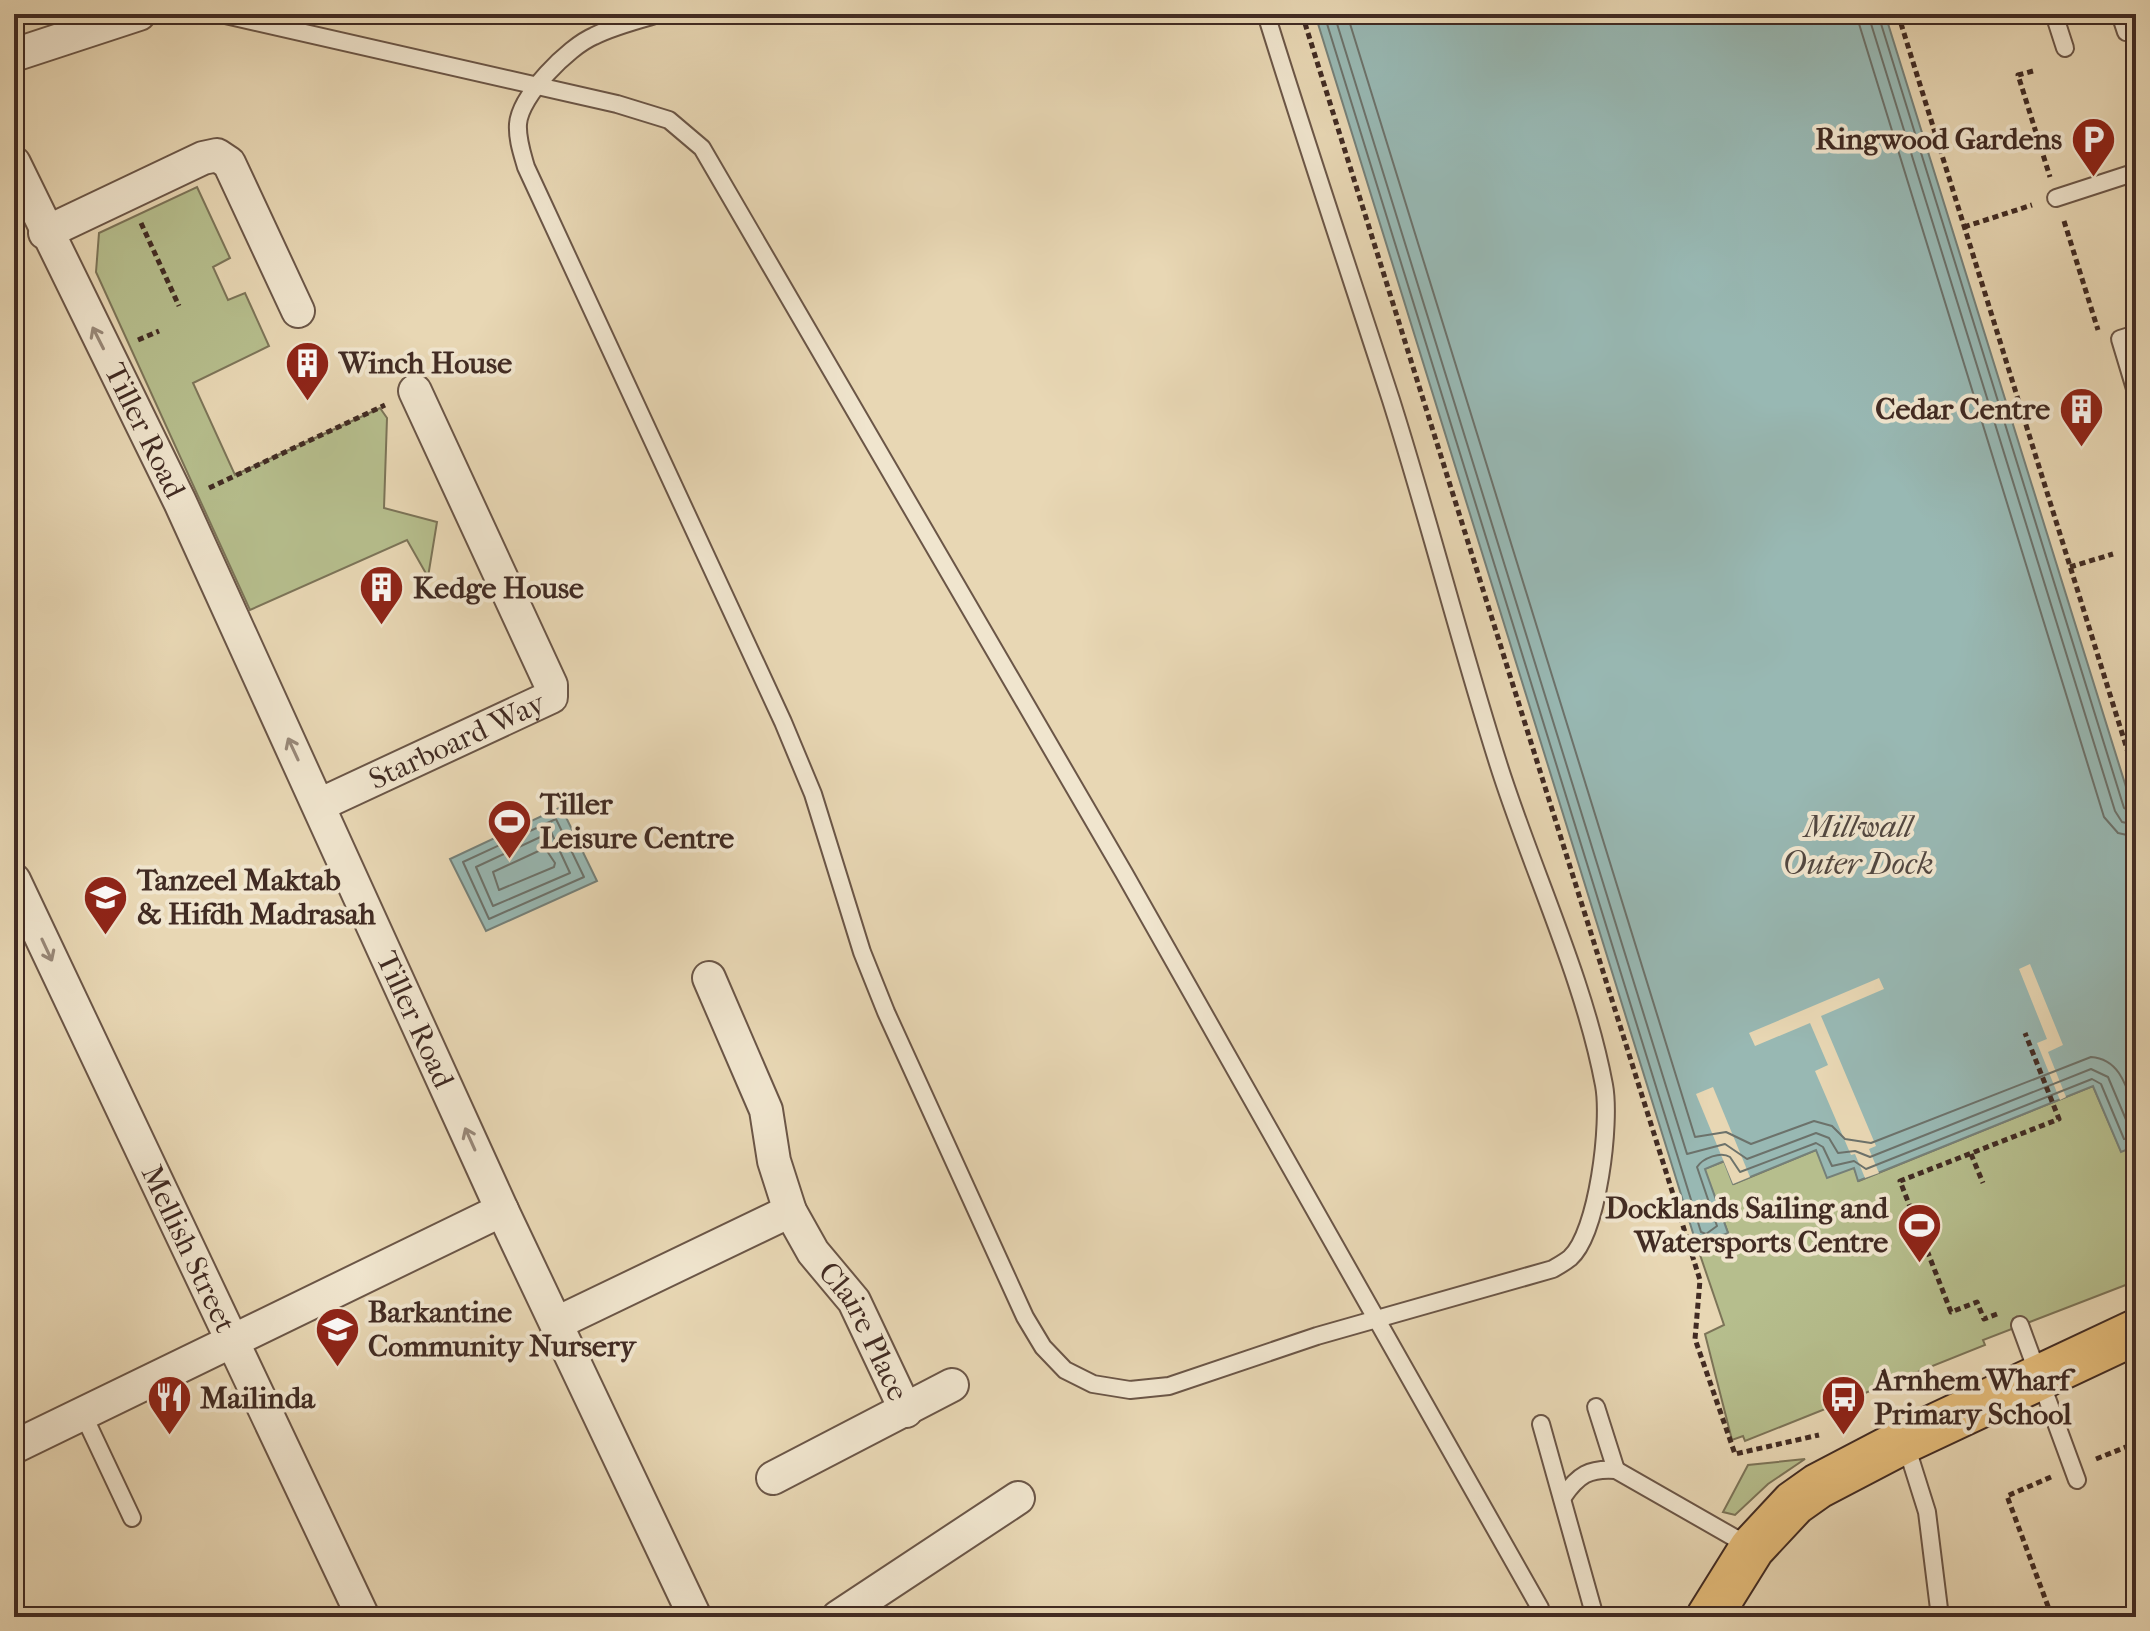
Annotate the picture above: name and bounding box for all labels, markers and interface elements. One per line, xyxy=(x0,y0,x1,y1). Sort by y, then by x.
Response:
parking icon: Ringwood Gardens xyxy=(2069,115,2117,178)
place label: Ringwood Gardens xyxy=(1815,122,2062,157)
one-way arrow xyxy=(89,326,105,350)
building icon: Winch House xyxy=(284,339,332,402)
place label: Winch House xyxy=(337,346,512,381)
street label: Tiller Road xyxy=(97,357,193,504)
building icon: Cedar Centre xyxy=(2057,385,2105,448)
place label: Cedar Centre xyxy=(1875,392,2050,427)
building icon: Kedge House xyxy=(358,564,406,627)
place label: Kedge House xyxy=(413,571,584,606)
street label: Starboard Way xyxy=(363,685,551,797)
one-way arrow xyxy=(285,738,300,762)
place label: Tiller Leisure Centre xyxy=(539,787,734,856)
sports icon: Tiller Leisure Centre xyxy=(485,797,533,860)
water label: Millwall Outer Dock xyxy=(1782,808,1934,882)
place label: Tanzeel Maktab & Hifdh Madrasah xyxy=(136,863,377,932)
school or university icon: Tanzeel Maktab & Hifdh Madrasah xyxy=(82,873,130,936)
one-way arrow xyxy=(40,938,55,962)
street label: Tiller Road xyxy=(369,946,462,1094)
one-way arrow xyxy=(462,1128,477,1152)
street label: Mellish Street xyxy=(134,1160,243,1338)
place label: Docklands Sailing and Watersports Centre xyxy=(1605,1191,1890,1260)
sports icon: Docklands Sailing and Watersports Centre xyxy=(1895,1201,1943,1264)
street label: Claire Place xyxy=(811,1255,916,1406)
place label: Barkantine Community Nursery xyxy=(368,1295,638,1364)
school or university icon: Barkantine Community Nursery xyxy=(313,1305,361,1368)
place label: Arnhem Wharf Primary School xyxy=(1872,1363,2076,1432)
bus stop icon: Arnhem Wharf Primary School xyxy=(1819,1373,1867,1436)
restaurant icon: Mailinda xyxy=(145,1374,193,1437)
place label: Mailinda xyxy=(200,1381,316,1416)

